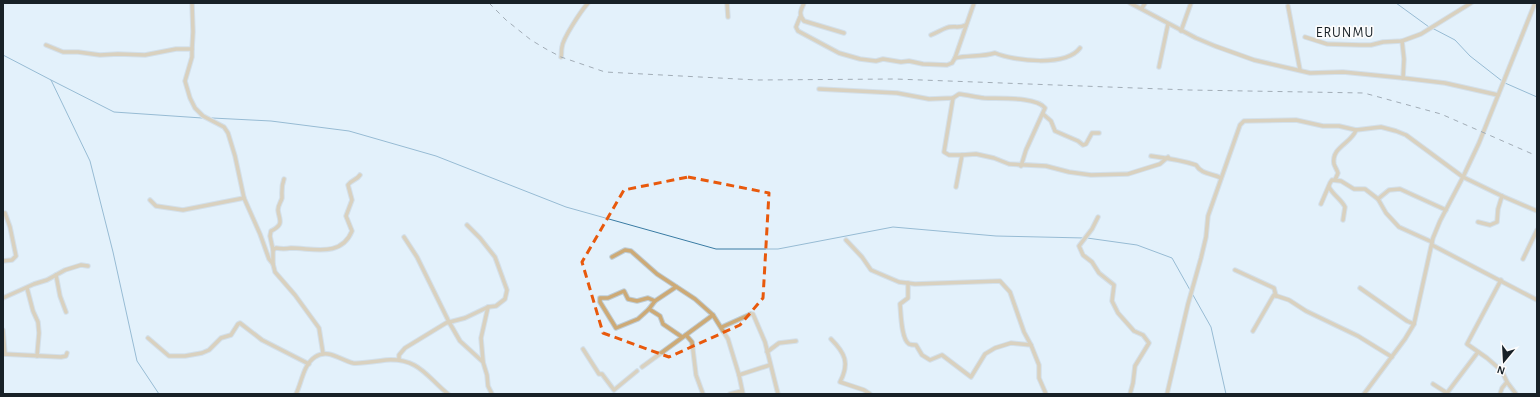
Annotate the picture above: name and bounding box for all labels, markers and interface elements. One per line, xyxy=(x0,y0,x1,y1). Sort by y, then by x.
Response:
district label: ERUNMU xyxy=(1316,26,1374,40)
north arrow xyxy=(1484,341,1524,381)
text: N xyxy=(1496,364,1506,376)

